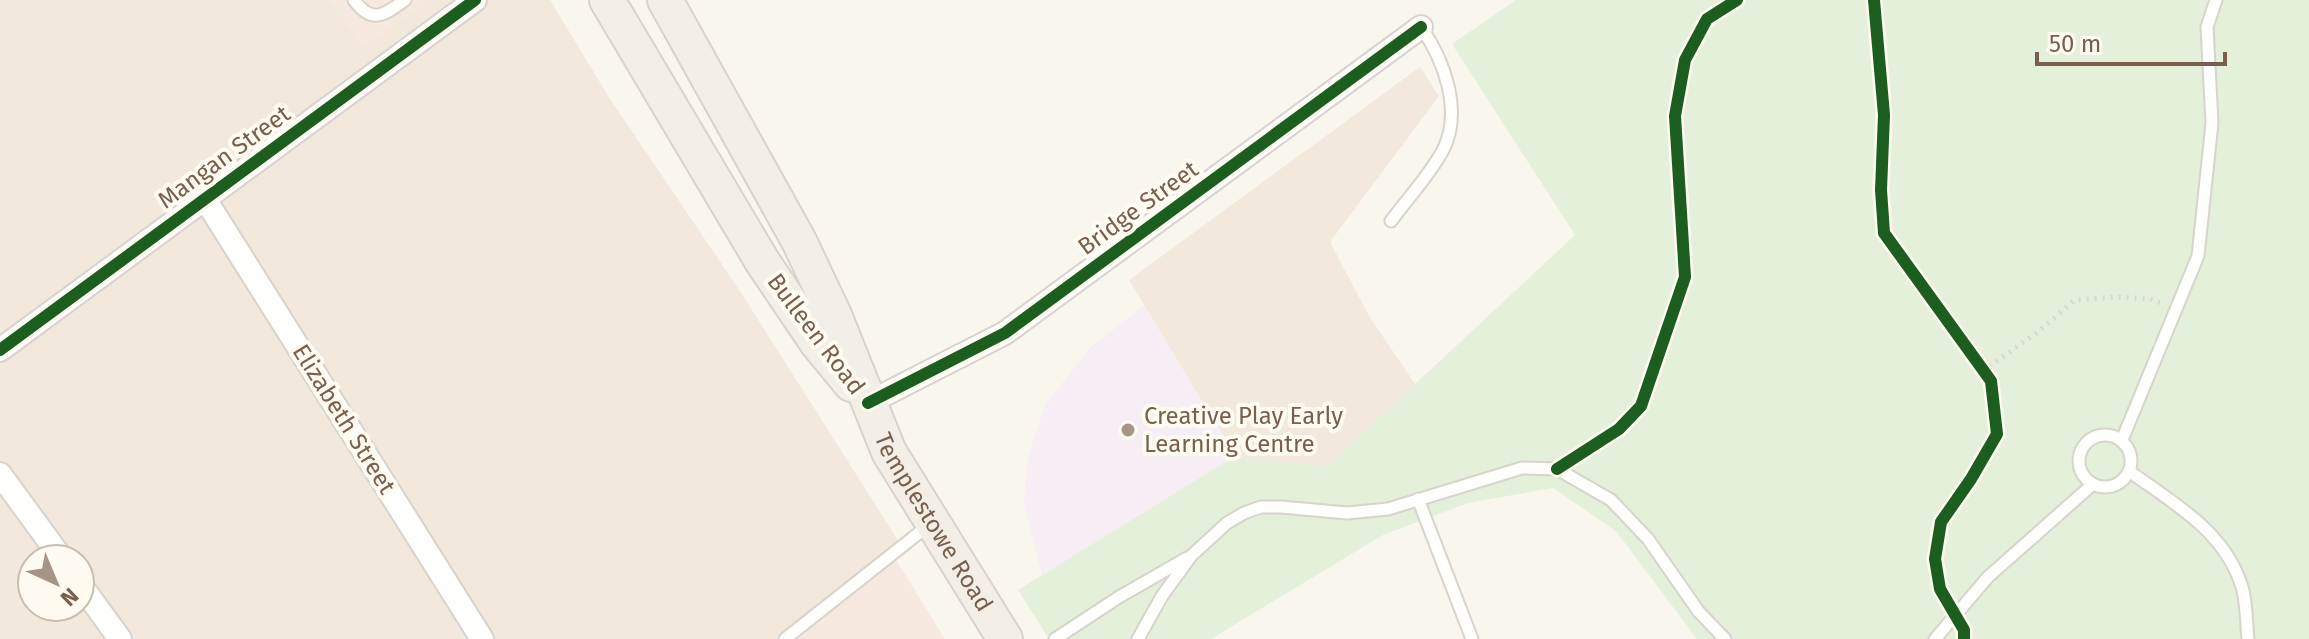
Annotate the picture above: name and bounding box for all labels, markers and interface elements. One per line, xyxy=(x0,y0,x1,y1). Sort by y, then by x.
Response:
scale bar xyxy=(2037,16,2225,66)
text: 50 m xyxy=(2049,30,2101,58)
street label: Mangan Street xyxy=(152,100,296,214)
street label: Bridge Street xyxy=(1072,155,1204,261)
street label: Bulleen Road xyxy=(761,268,871,400)
street label: Elizabeth Street xyxy=(287,339,401,499)
place label: Creative Play Early Learning Centre xyxy=(1144,402,1343,458)
marker: Creative Play Early Learning Centre xyxy=(1119,421,1137,439)
street label: Templestowe Road xyxy=(869,429,998,617)
north arrow xyxy=(16,543,96,623)
text: N xyxy=(55,582,84,612)

